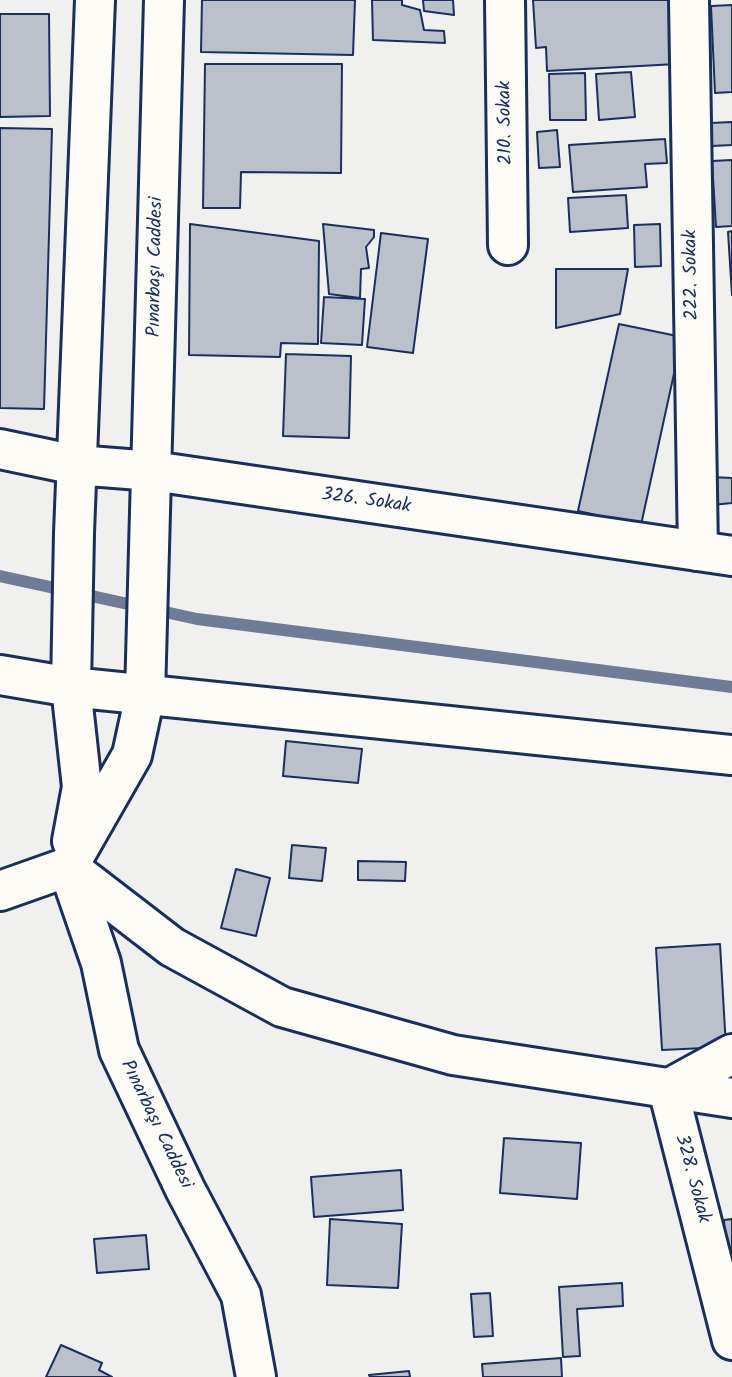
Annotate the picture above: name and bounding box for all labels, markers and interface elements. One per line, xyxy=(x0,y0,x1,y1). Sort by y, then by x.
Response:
street label: 210. Sokak xyxy=(495,81,519,165)
street label: Pınarbaşı Caddesi xyxy=(144,197,170,337)
street label: 222. Sokak xyxy=(681,229,705,321)
street label: 326. Sokak xyxy=(320,484,412,520)
street label: Pınarbaşı Caddesi xyxy=(114,1057,196,1193)
street label: 328. Sokak xyxy=(668,1132,714,1226)

